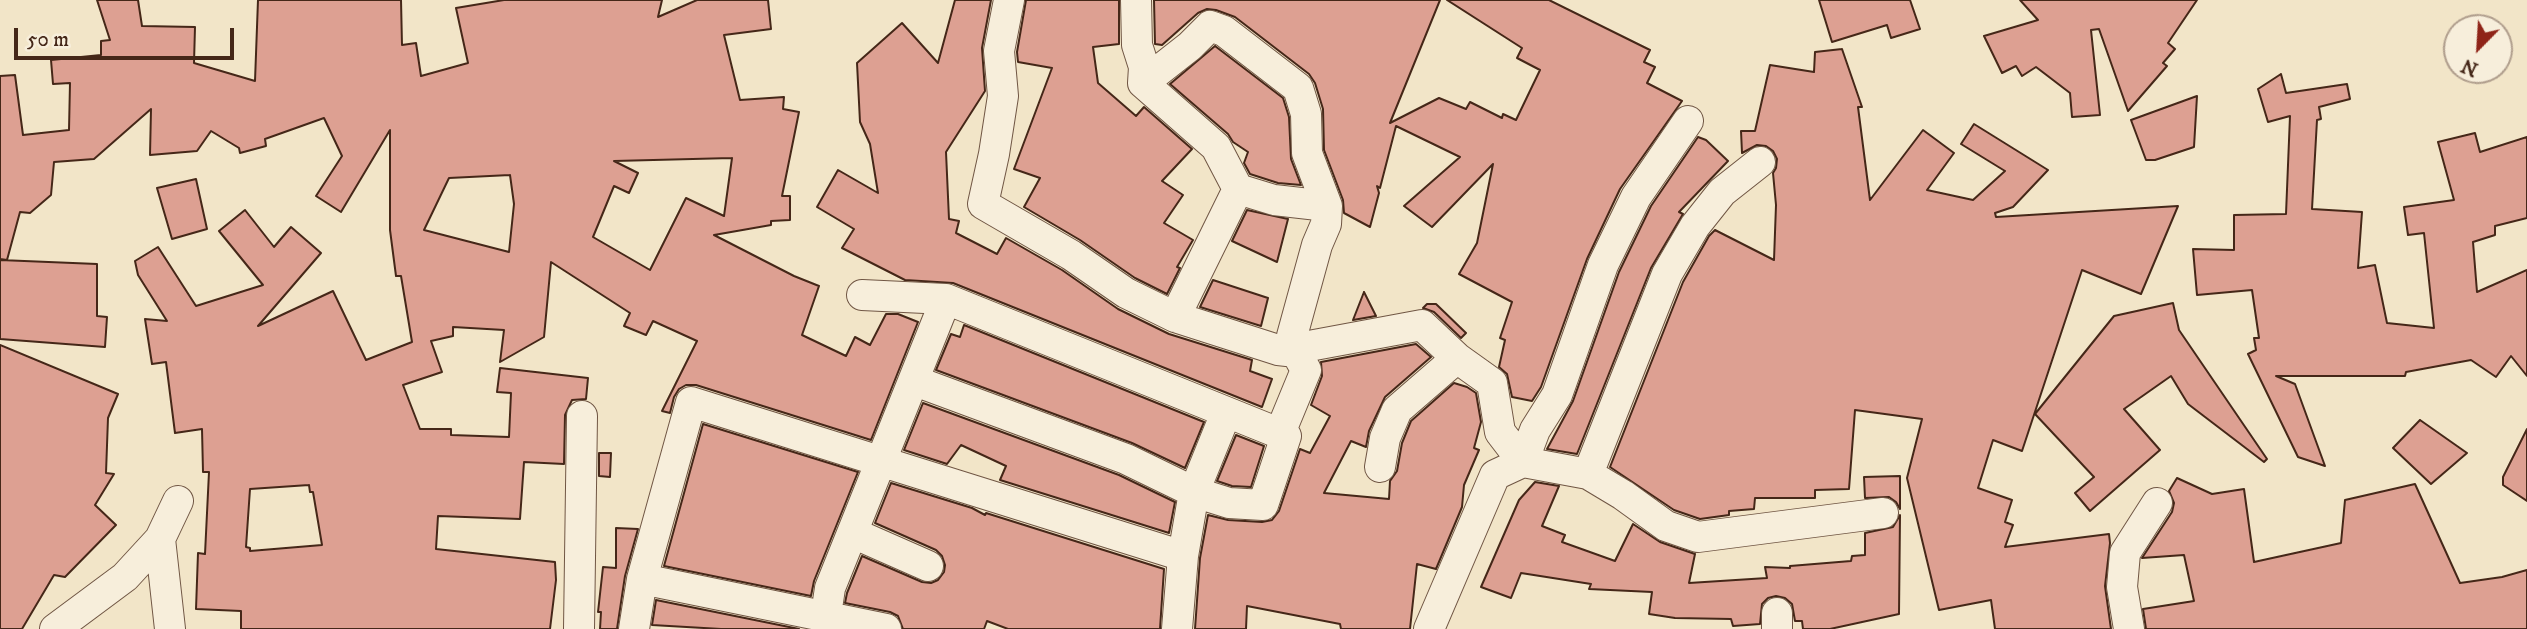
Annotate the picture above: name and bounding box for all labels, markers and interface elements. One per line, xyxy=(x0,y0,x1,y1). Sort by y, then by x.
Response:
scale bar xyxy=(18,14,238,58)
north arrow xyxy=(2443,14,2513,84)
text: 50 m xyxy=(27,27,69,53)
text: N xyxy=(2458,53,2482,80)

